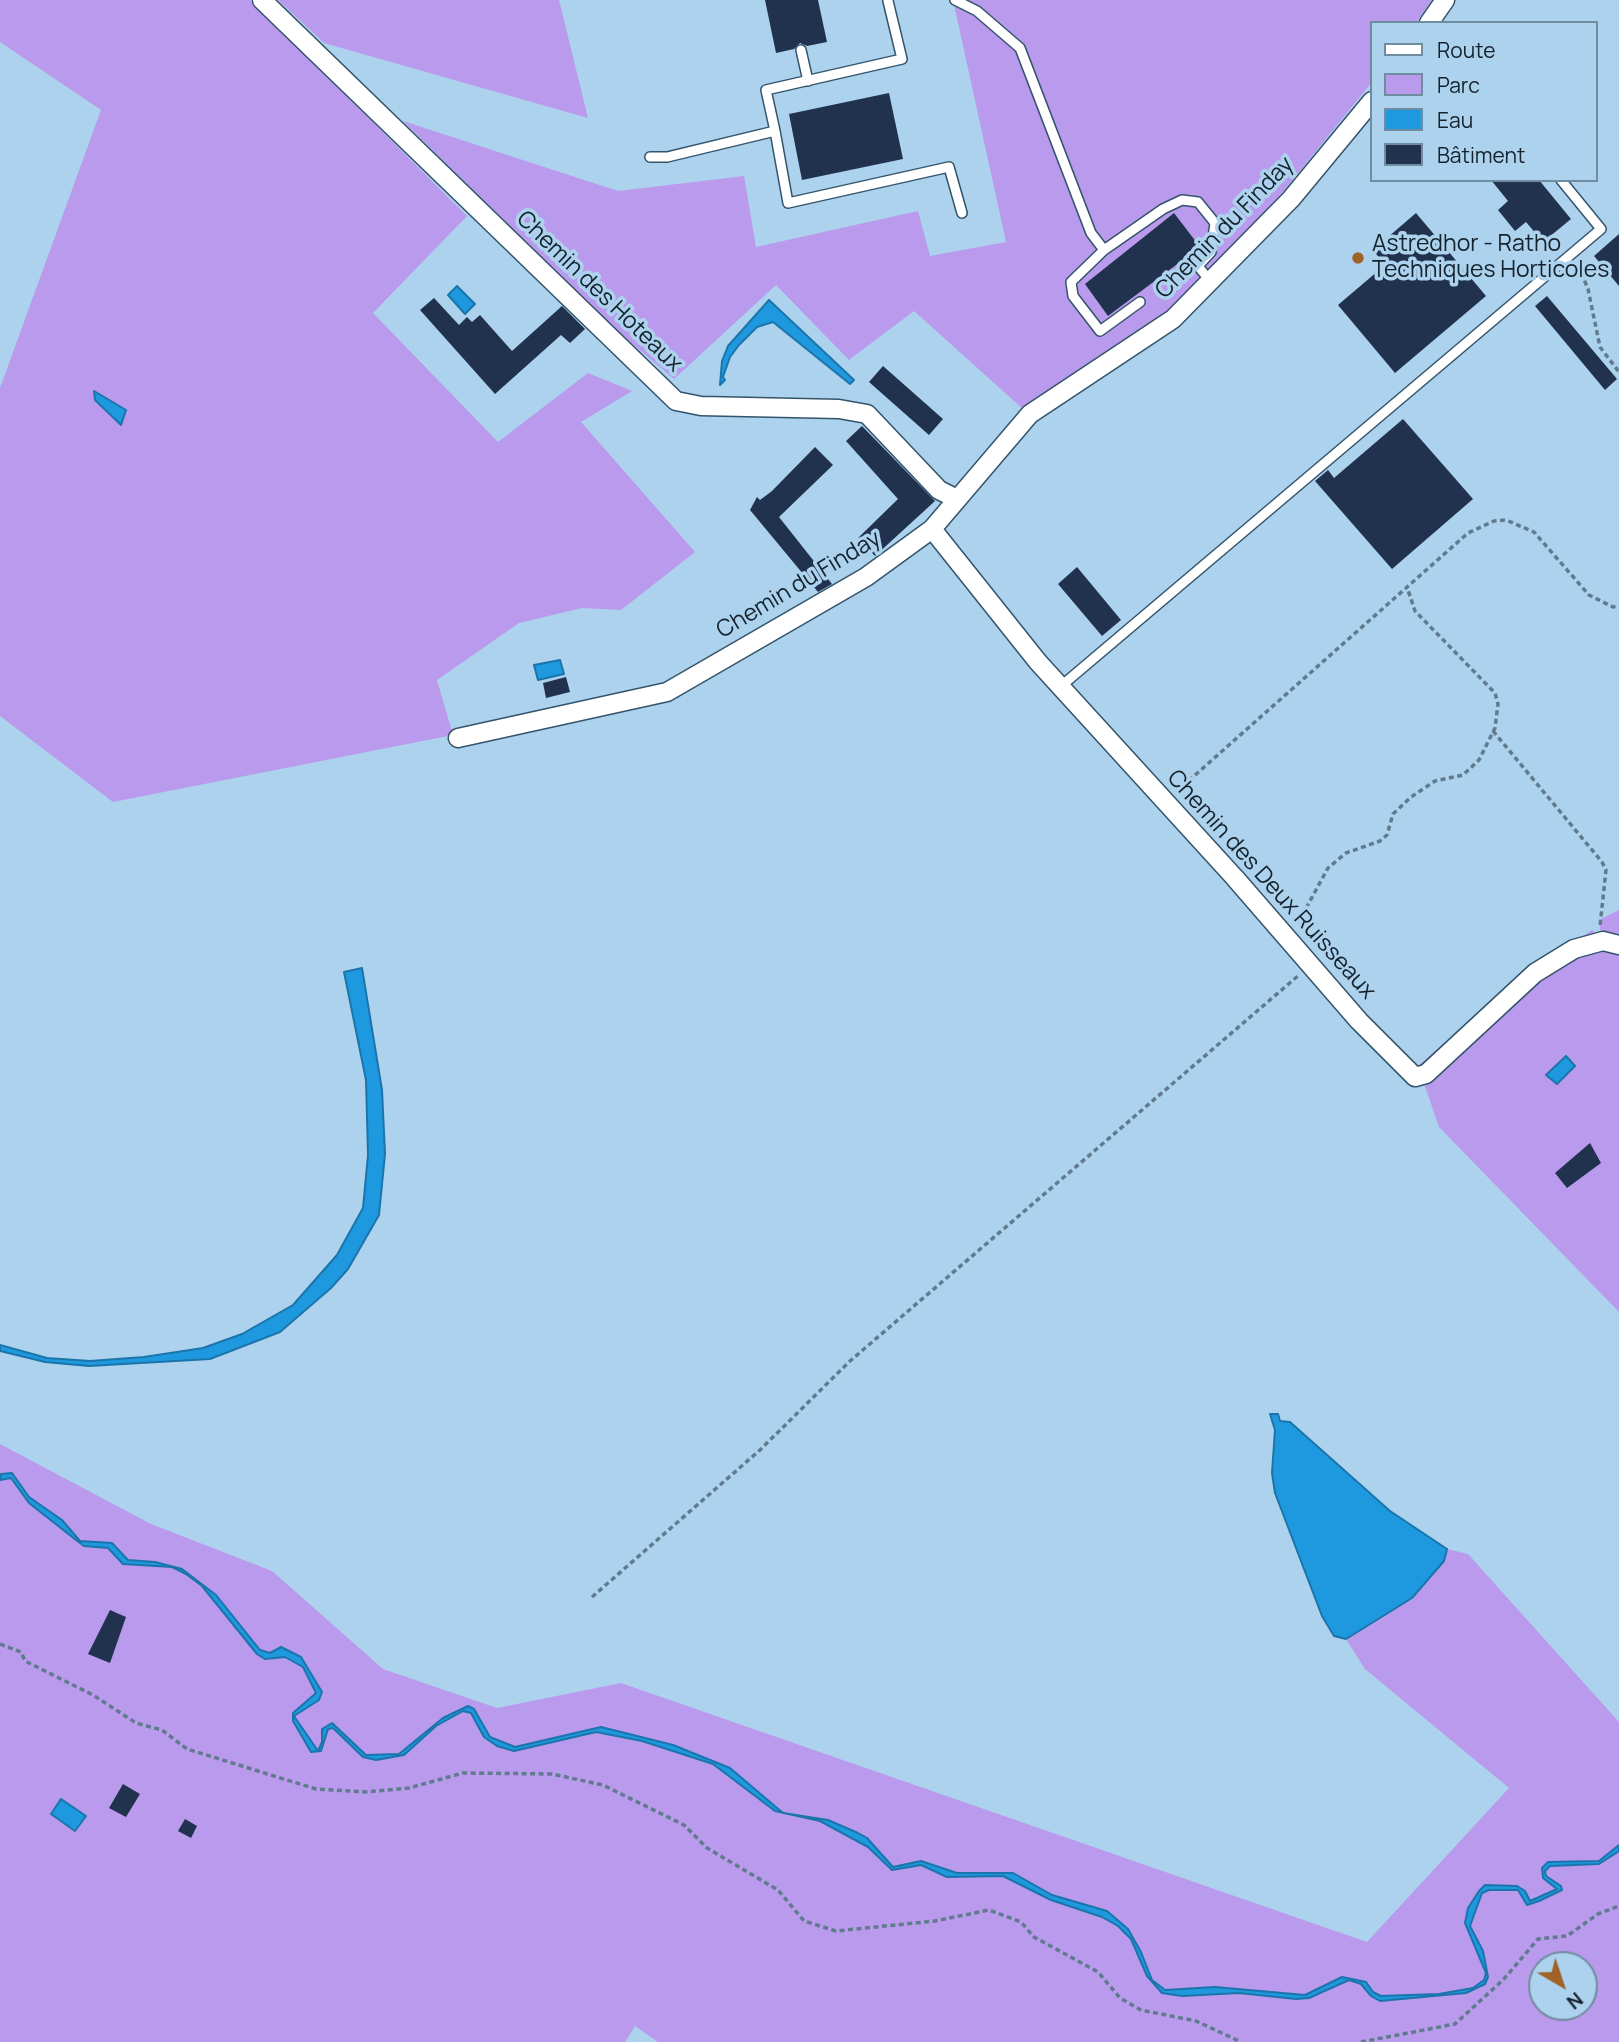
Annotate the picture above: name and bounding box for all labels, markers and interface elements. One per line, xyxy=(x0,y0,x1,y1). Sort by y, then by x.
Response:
legend xyxy=(1370,21,1598,182)
text: Route xyxy=(1437,36,1495,64)
text: Parc xyxy=(1437,71,1480,99)
text: Eau xyxy=(1437,106,1473,134)
text: Bâtiment xyxy=(1437,141,1525,169)
street label: Chemin du Finday xyxy=(1150,151,1300,305)
street label: Chemin des Hoteaux xyxy=(510,206,688,378)
place label: Astredhor - Ratho Techniques Horticoles xyxy=(1372,231,1609,285)
marker: Astredhor - Ratho Techniques Horticoles xyxy=(1350,250,1366,266)
street label: Chemin du Finday xyxy=(712,525,886,645)
street label: Chemin des Deux Ruisseaux xyxy=(1161,765,1381,1005)
north arrow xyxy=(1528,1951,1598,2021)
text: N xyxy=(1561,1986,1588,2015)

